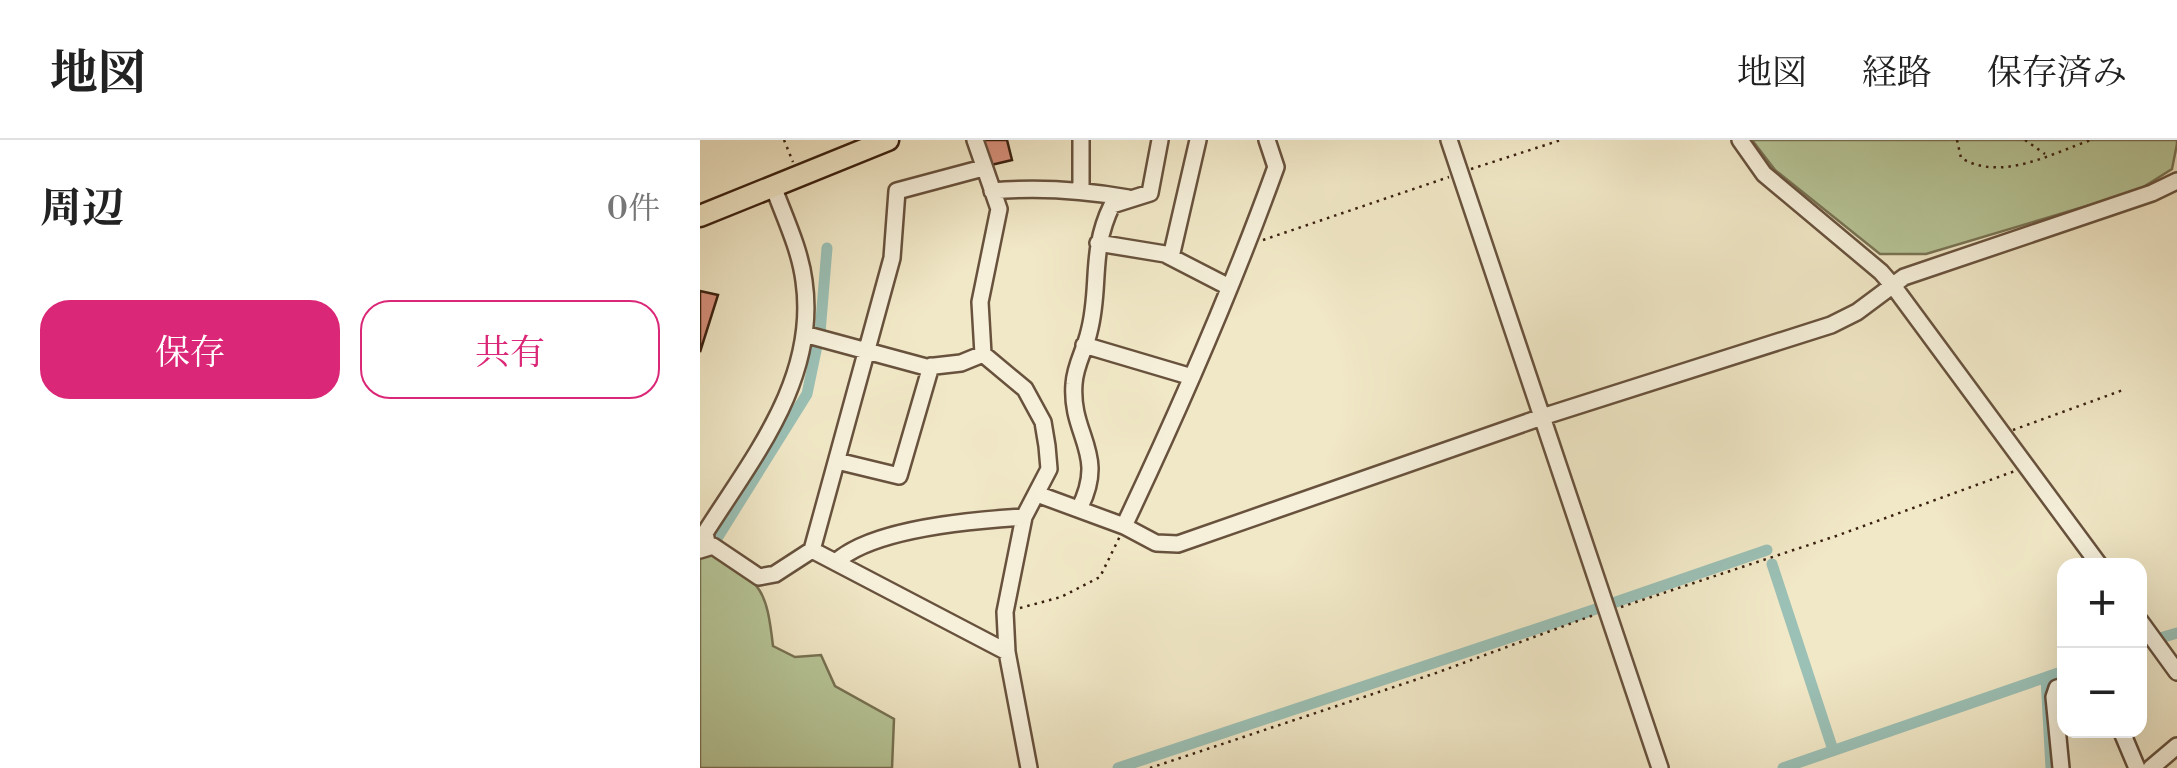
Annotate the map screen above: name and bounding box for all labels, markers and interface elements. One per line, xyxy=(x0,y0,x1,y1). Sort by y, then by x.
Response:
text: 地図 xyxy=(50,45,146,105)
text: 地図 xyxy=(1737,52,1807,95)
text: 経路 xyxy=(1862,52,1932,95)
text: 保存済み xyxy=(1987,52,2127,95)
text: 周辺 xyxy=(40,183,124,236)
text: 0件 xyxy=(607,189,660,229)
button: 保存 xyxy=(40,300,340,399)
button: 共有 xyxy=(360,300,660,399)
map controls xyxy=(2057,558,2147,738)
button: + xyxy=(2057,558,2147,648)
button: − xyxy=(2057,648,2147,738)

